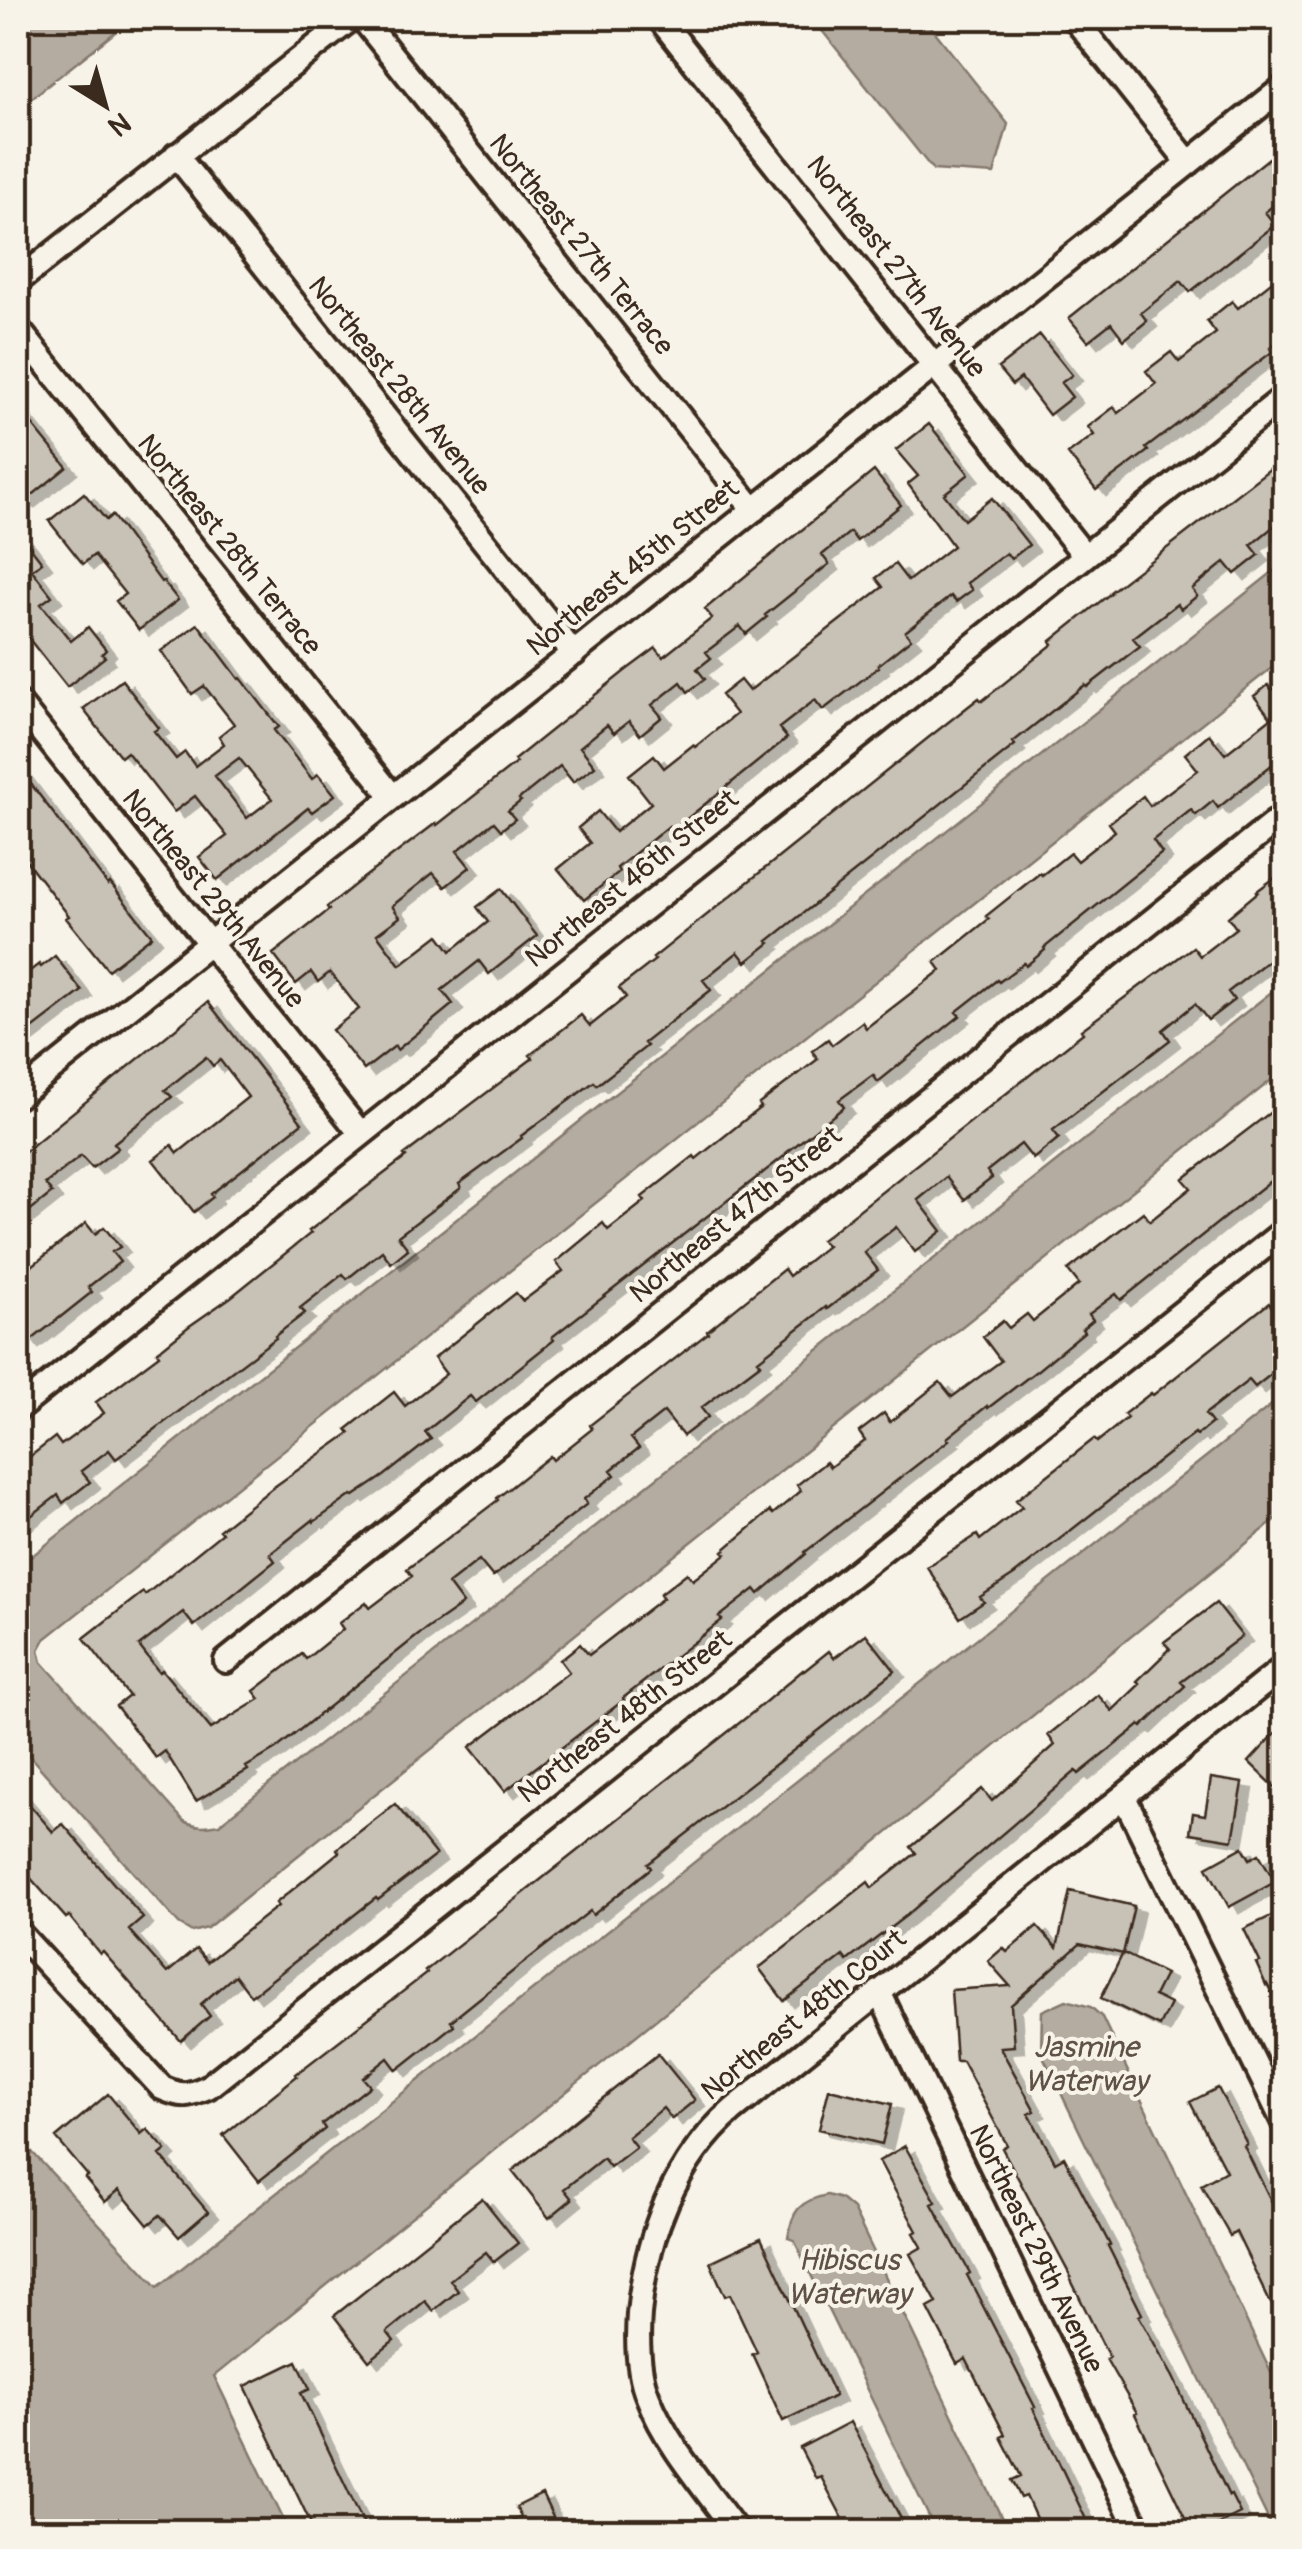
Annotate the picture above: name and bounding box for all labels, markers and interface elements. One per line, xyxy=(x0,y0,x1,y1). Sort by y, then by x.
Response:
north arrow xyxy=(55,55,155,155)
text: N xyxy=(101,104,137,143)
street label: Northeast 27th Terrace xyxy=(481,127,681,363)
street label: Northeast 27th Avenue xyxy=(798,149,994,385)
street label: Northeast 28th Avenue xyxy=(300,270,498,503)
street label: Northeast 28th Terrace xyxy=(129,427,329,663)
street label: Northeast 45th Street xyxy=(520,471,747,664)
street label: Northeast 29th Avenue xyxy=(114,782,312,1016)
street label: Northeast 46th Street xyxy=(518,782,746,976)
street label: Northeast 47th Street xyxy=(623,1118,850,1311)
street label: Northeast 48th Street xyxy=(511,1622,740,1811)
street label: Northeast 48th Court xyxy=(694,1921,914,2108)
water label: Jasmine Waterway xyxy=(1024,2029,1152,2100)
street label: Northeast 29th Avenue xyxy=(961,2119,1111,2379)
water label: Hibiscus Waterway xyxy=(787,2242,915,2313)

